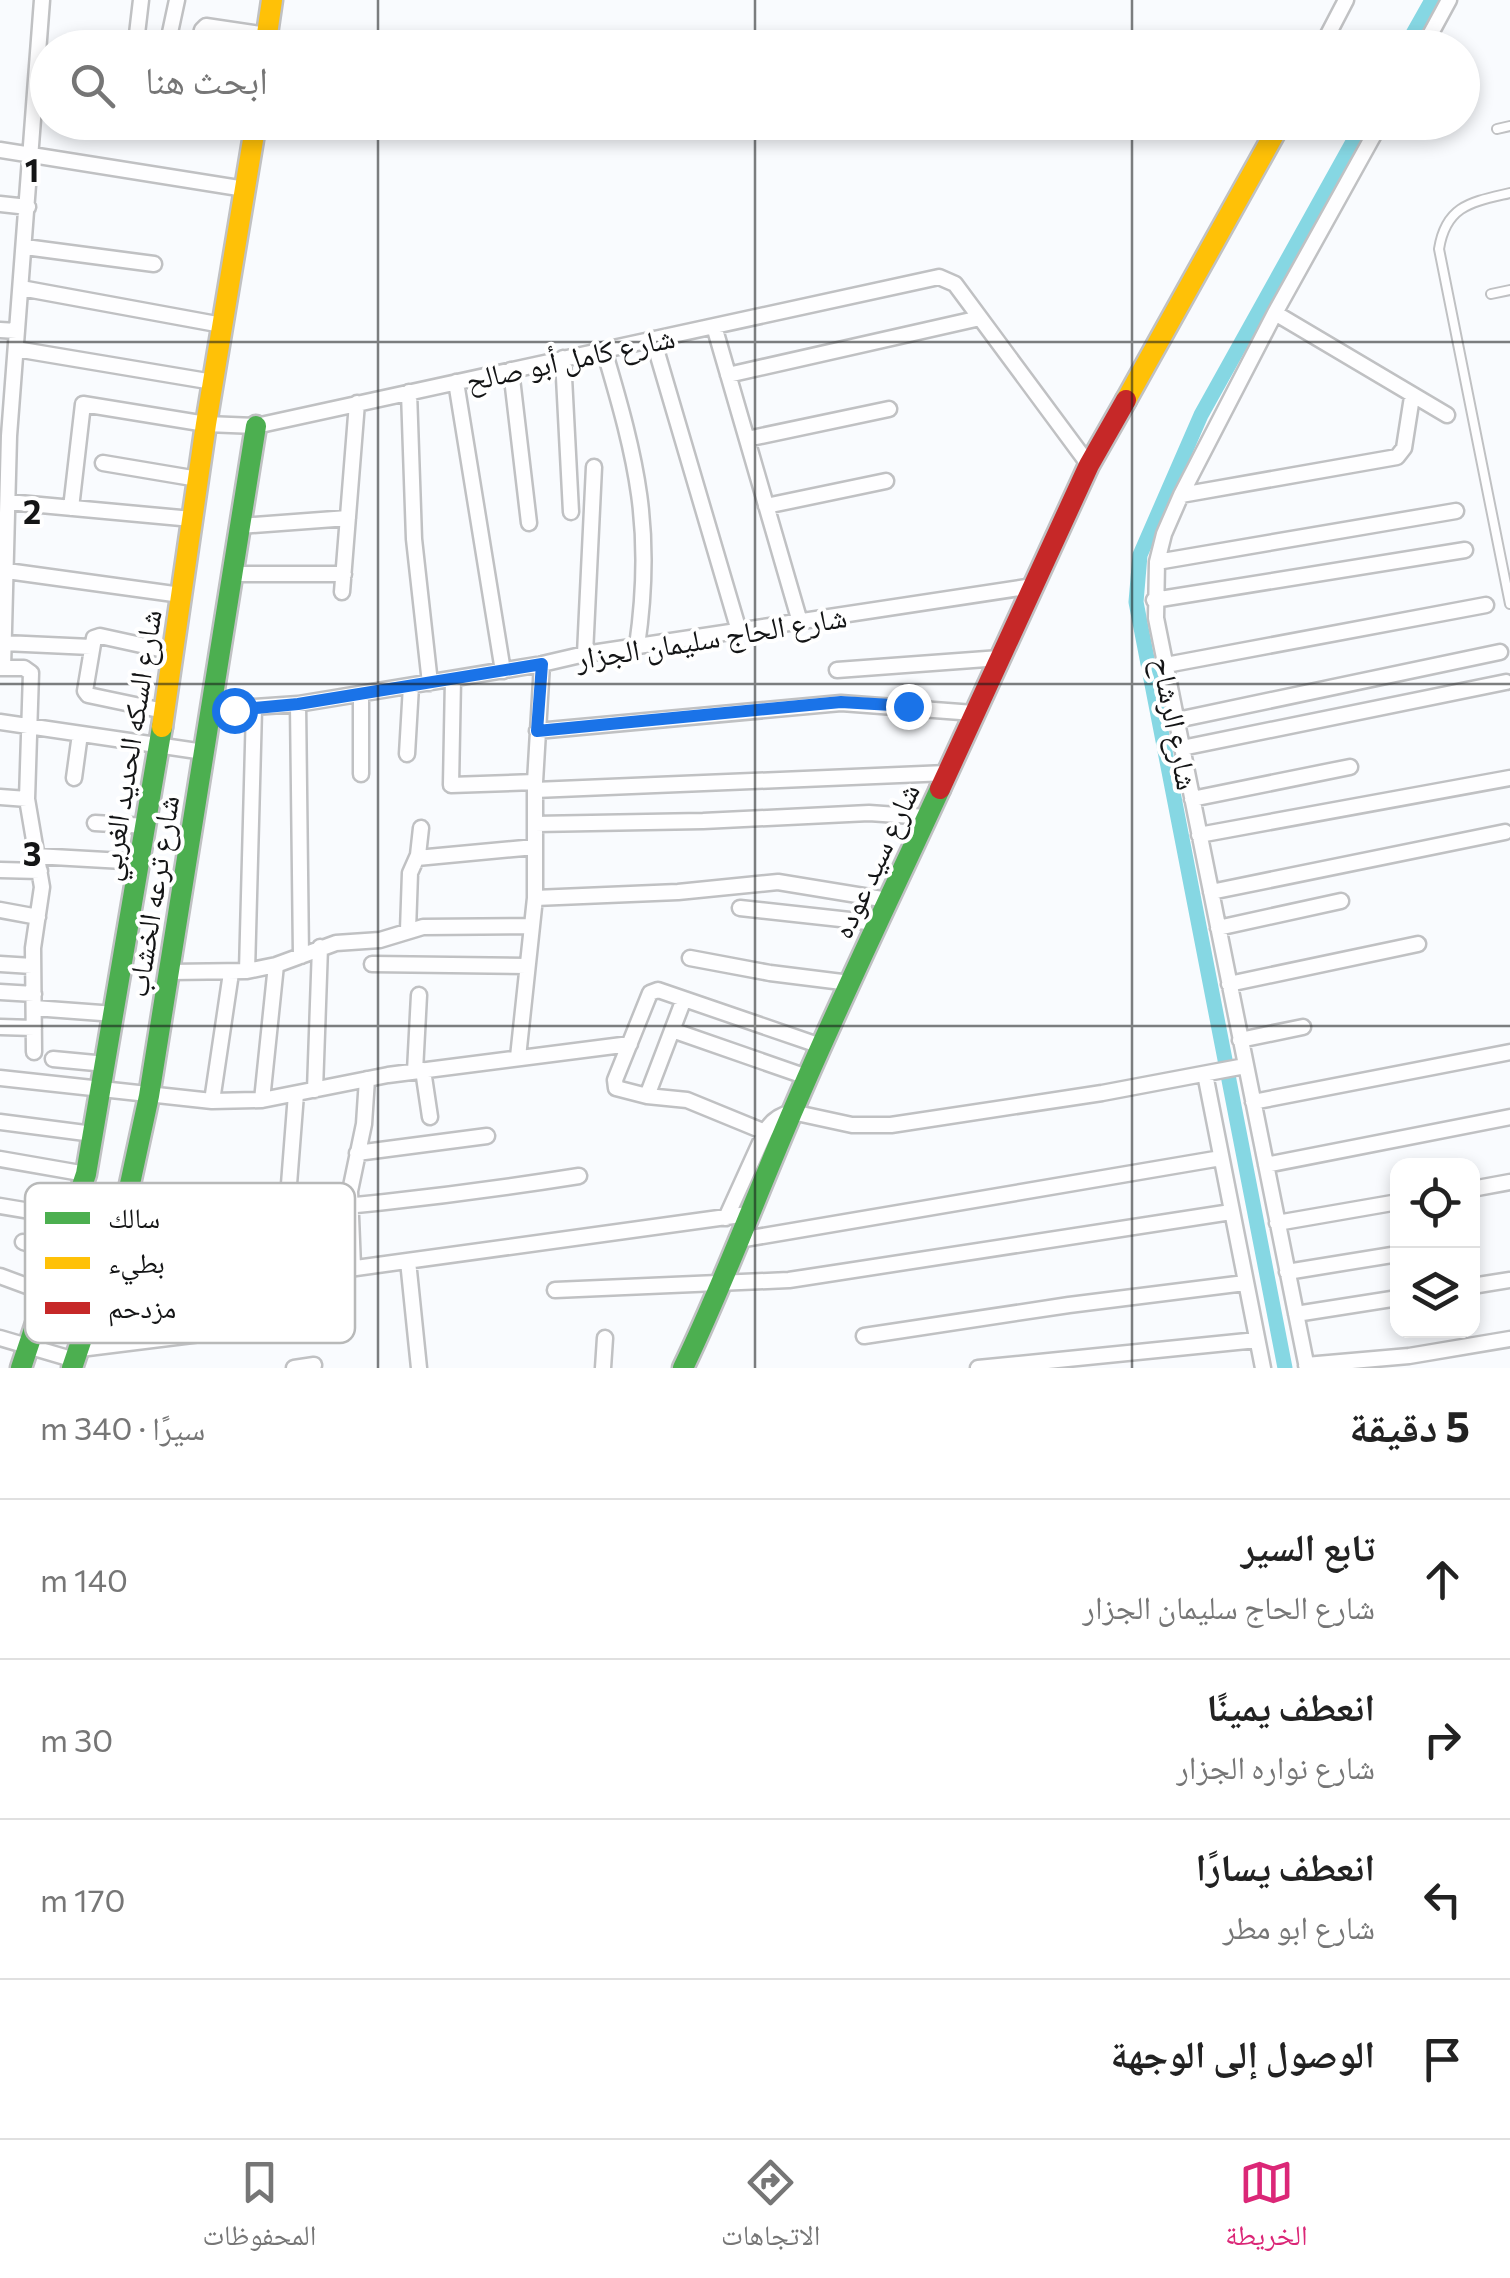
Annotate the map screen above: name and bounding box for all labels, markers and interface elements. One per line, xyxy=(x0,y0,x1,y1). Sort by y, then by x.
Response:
search box xyxy=(30,30,1480,140)
text: ابحث هنا xyxy=(145,55,268,102)
icon: search xyxy=(65,58,120,113)
text: 1 xyxy=(25,149,39,189)
street label: شارع كامل أبو صالح xyxy=(462,317,678,400)
text: 2 xyxy=(23,491,41,531)
street label: شارع الحاج سليمان الجزار xyxy=(572,596,850,679)
street label: شارع السكه الحديد الغربي xyxy=(88,607,175,884)
street label: شارع الرشاح xyxy=(1143,653,1208,793)
route end xyxy=(886,684,932,730)
route start xyxy=(212,688,258,734)
street label: شارع سيد عوده xyxy=(822,776,929,945)
street label: شارع ترعه الخشاب xyxy=(117,792,188,1000)
text: 3 xyxy=(23,833,41,873)
map controls xyxy=(1390,1158,1480,1338)
button: locate xyxy=(1390,1158,1480,1248)
legend xyxy=(25,1183,355,1343)
text: سالك xyxy=(108,1200,160,1234)
text: بطيء xyxy=(108,1245,165,1286)
button: layers xyxy=(1390,1248,1480,1338)
text: مزدحم xyxy=(108,1290,176,1327)
text: 5 دقيقة xyxy=(1349,1399,1470,1451)
text: سيرًا · 340 m xyxy=(40,1407,205,1447)
text: تابع السير xyxy=(1241,1522,1375,1569)
icon: ahead xyxy=(1415,1552,1470,1607)
text: 140 m xyxy=(40,1559,128,1599)
text: شارع الحاج سليمان الجزار xyxy=(1083,1586,1375,1626)
text: انعطف يمينًا xyxy=(1207,1682,1375,1729)
icon: right xyxy=(1415,1712,1470,1767)
text: 30 m xyxy=(40,1719,113,1759)
text: شارع نواره الجزار xyxy=(1177,1746,1375,1786)
text: انعطف يسارًا xyxy=(1195,1842,1375,1889)
icon: left xyxy=(1415,1872,1470,1927)
text: 170 m xyxy=(40,1879,125,1919)
text: شارع ابو مطر xyxy=(1223,1906,1375,1946)
text: الوصول إلى الوجهة xyxy=(1111,2029,1375,2076)
icon: arrive xyxy=(1415,2032,1470,2087)
tab: المحفوظات xyxy=(202,2155,316,2263)
tab: الاتجاهات xyxy=(721,2155,820,2263)
tab: الخريطة xyxy=(1225,2155,1308,2263)

